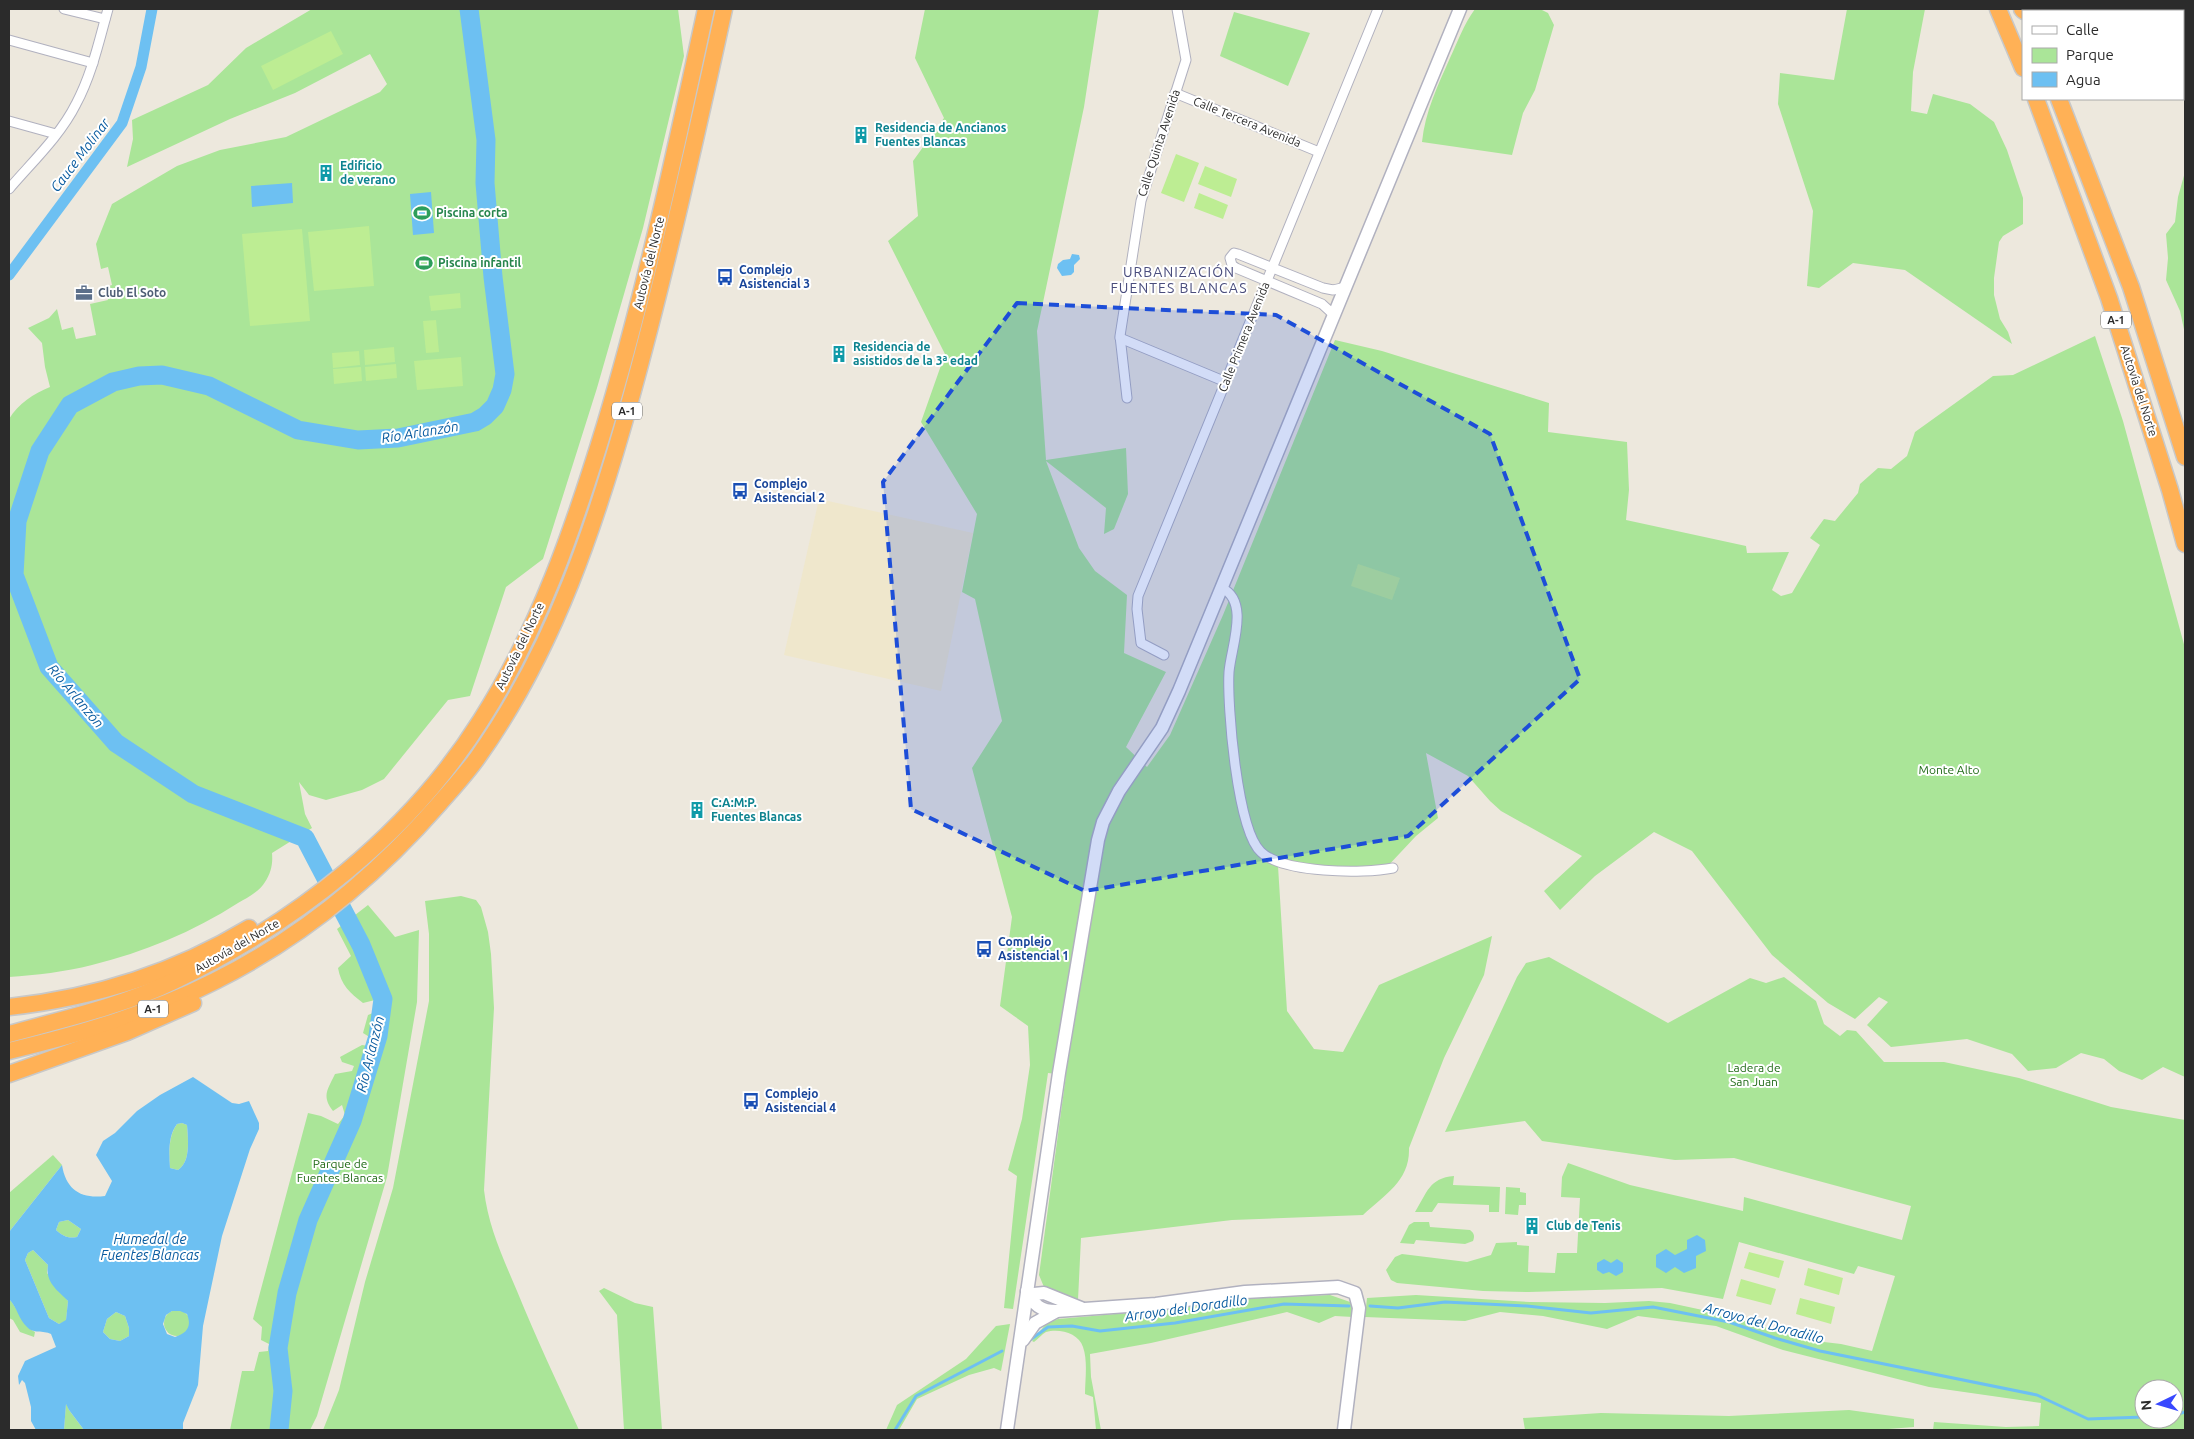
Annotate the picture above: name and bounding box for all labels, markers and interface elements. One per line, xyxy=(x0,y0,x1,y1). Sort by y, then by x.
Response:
legend xyxy=(2022,10,2184,100)
text: Calle xyxy=(2066,21,2099,38)
text: Parque xyxy=(2066,46,2114,63)
text: Agua xyxy=(2066,71,2101,88)
street label: Calle Quinta Avenida xyxy=(1135,88,1182,198)
street label: Calle Tercera Avenida xyxy=(1191,94,1303,149)
water label: Cauce Molinar xyxy=(47,115,113,195)
place label: Residencia de Ancianos Fuentes Blancas xyxy=(875,121,1007,148)
building icon: Residencia de Ancianos Fuentes Blancas xyxy=(851,125,871,145)
place label: Edificio de verano xyxy=(340,159,396,186)
building icon: Edificio de verano xyxy=(316,163,336,183)
sports icon: Piscina corta xyxy=(412,203,432,223)
place label: Piscina corta xyxy=(436,206,508,219)
street label: Autovía del Norte xyxy=(631,215,666,311)
sports icon: Piscina infantil xyxy=(414,253,434,273)
place label: Piscina infantil xyxy=(438,256,521,269)
place label: Complejo Asistencial 3 xyxy=(739,263,810,290)
district label: URBANIZACIÓN FUENTES BLANCAS xyxy=(1110,263,1248,296)
bus stop icon: Complejo Asistencial 3 xyxy=(715,267,735,287)
street label: Calle Primera Avenida xyxy=(1216,280,1272,394)
office icon: Club El Soto xyxy=(74,283,94,303)
place label: Club El Soto xyxy=(98,286,166,299)
road number: A-1 xyxy=(2101,312,2131,328)
place label: Residencia de asistidos de la 3ª edad xyxy=(853,340,978,367)
building icon: Residencia de asistidos de la 3ª edad xyxy=(829,344,849,364)
street label: Autovía del Norte xyxy=(2119,344,2160,438)
road number: A-1 xyxy=(612,402,642,420)
water label: Río Arlanzón xyxy=(380,418,460,446)
place label: Complejo Asistencial 2 xyxy=(754,477,825,504)
bus stop icon: Complejo Asistencial 2 xyxy=(730,481,750,501)
street label: Autovía del Norte xyxy=(493,600,546,691)
water label: Río Arlanzón xyxy=(45,661,107,731)
park label: Monte Alto xyxy=(1918,763,1980,776)
place label: C:A:M:P. Fuentes Blancas xyxy=(711,796,802,823)
building icon: C:A:M:P. Fuentes Blancas xyxy=(687,800,707,820)
street label: Autovía del Norte xyxy=(192,916,281,975)
place label: Complejo Asistencial 1 xyxy=(998,935,1069,962)
bus stop icon: Complejo Asistencial 1 xyxy=(974,939,994,959)
road number: A-1 xyxy=(138,1001,168,1018)
water label: Río Arlanzón xyxy=(353,1014,387,1094)
park label: Ladera de San Juan xyxy=(1727,1061,1781,1088)
place label: Complejo Asistencial 4 xyxy=(765,1087,836,1114)
bus stop icon: Complejo Asistencial 4 xyxy=(741,1091,761,1111)
park label: Parque de Fuentes Blancas xyxy=(297,1157,383,1184)
building icon: Club de Tenis xyxy=(1522,1216,1542,1236)
place label: Club de Tenis xyxy=(1546,1219,1621,1232)
water label: Humedal de Fuentes Blancas xyxy=(101,1231,200,1263)
water label: Arroyo del Doradillo xyxy=(1123,1291,1249,1325)
water label: Arroyo del Doradillo xyxy=(1701,1299,1826,1347)
north arrow xyxy=(2134,1379,2184,1429)
text: N xyxy=(2138,1399,2154,1411)

